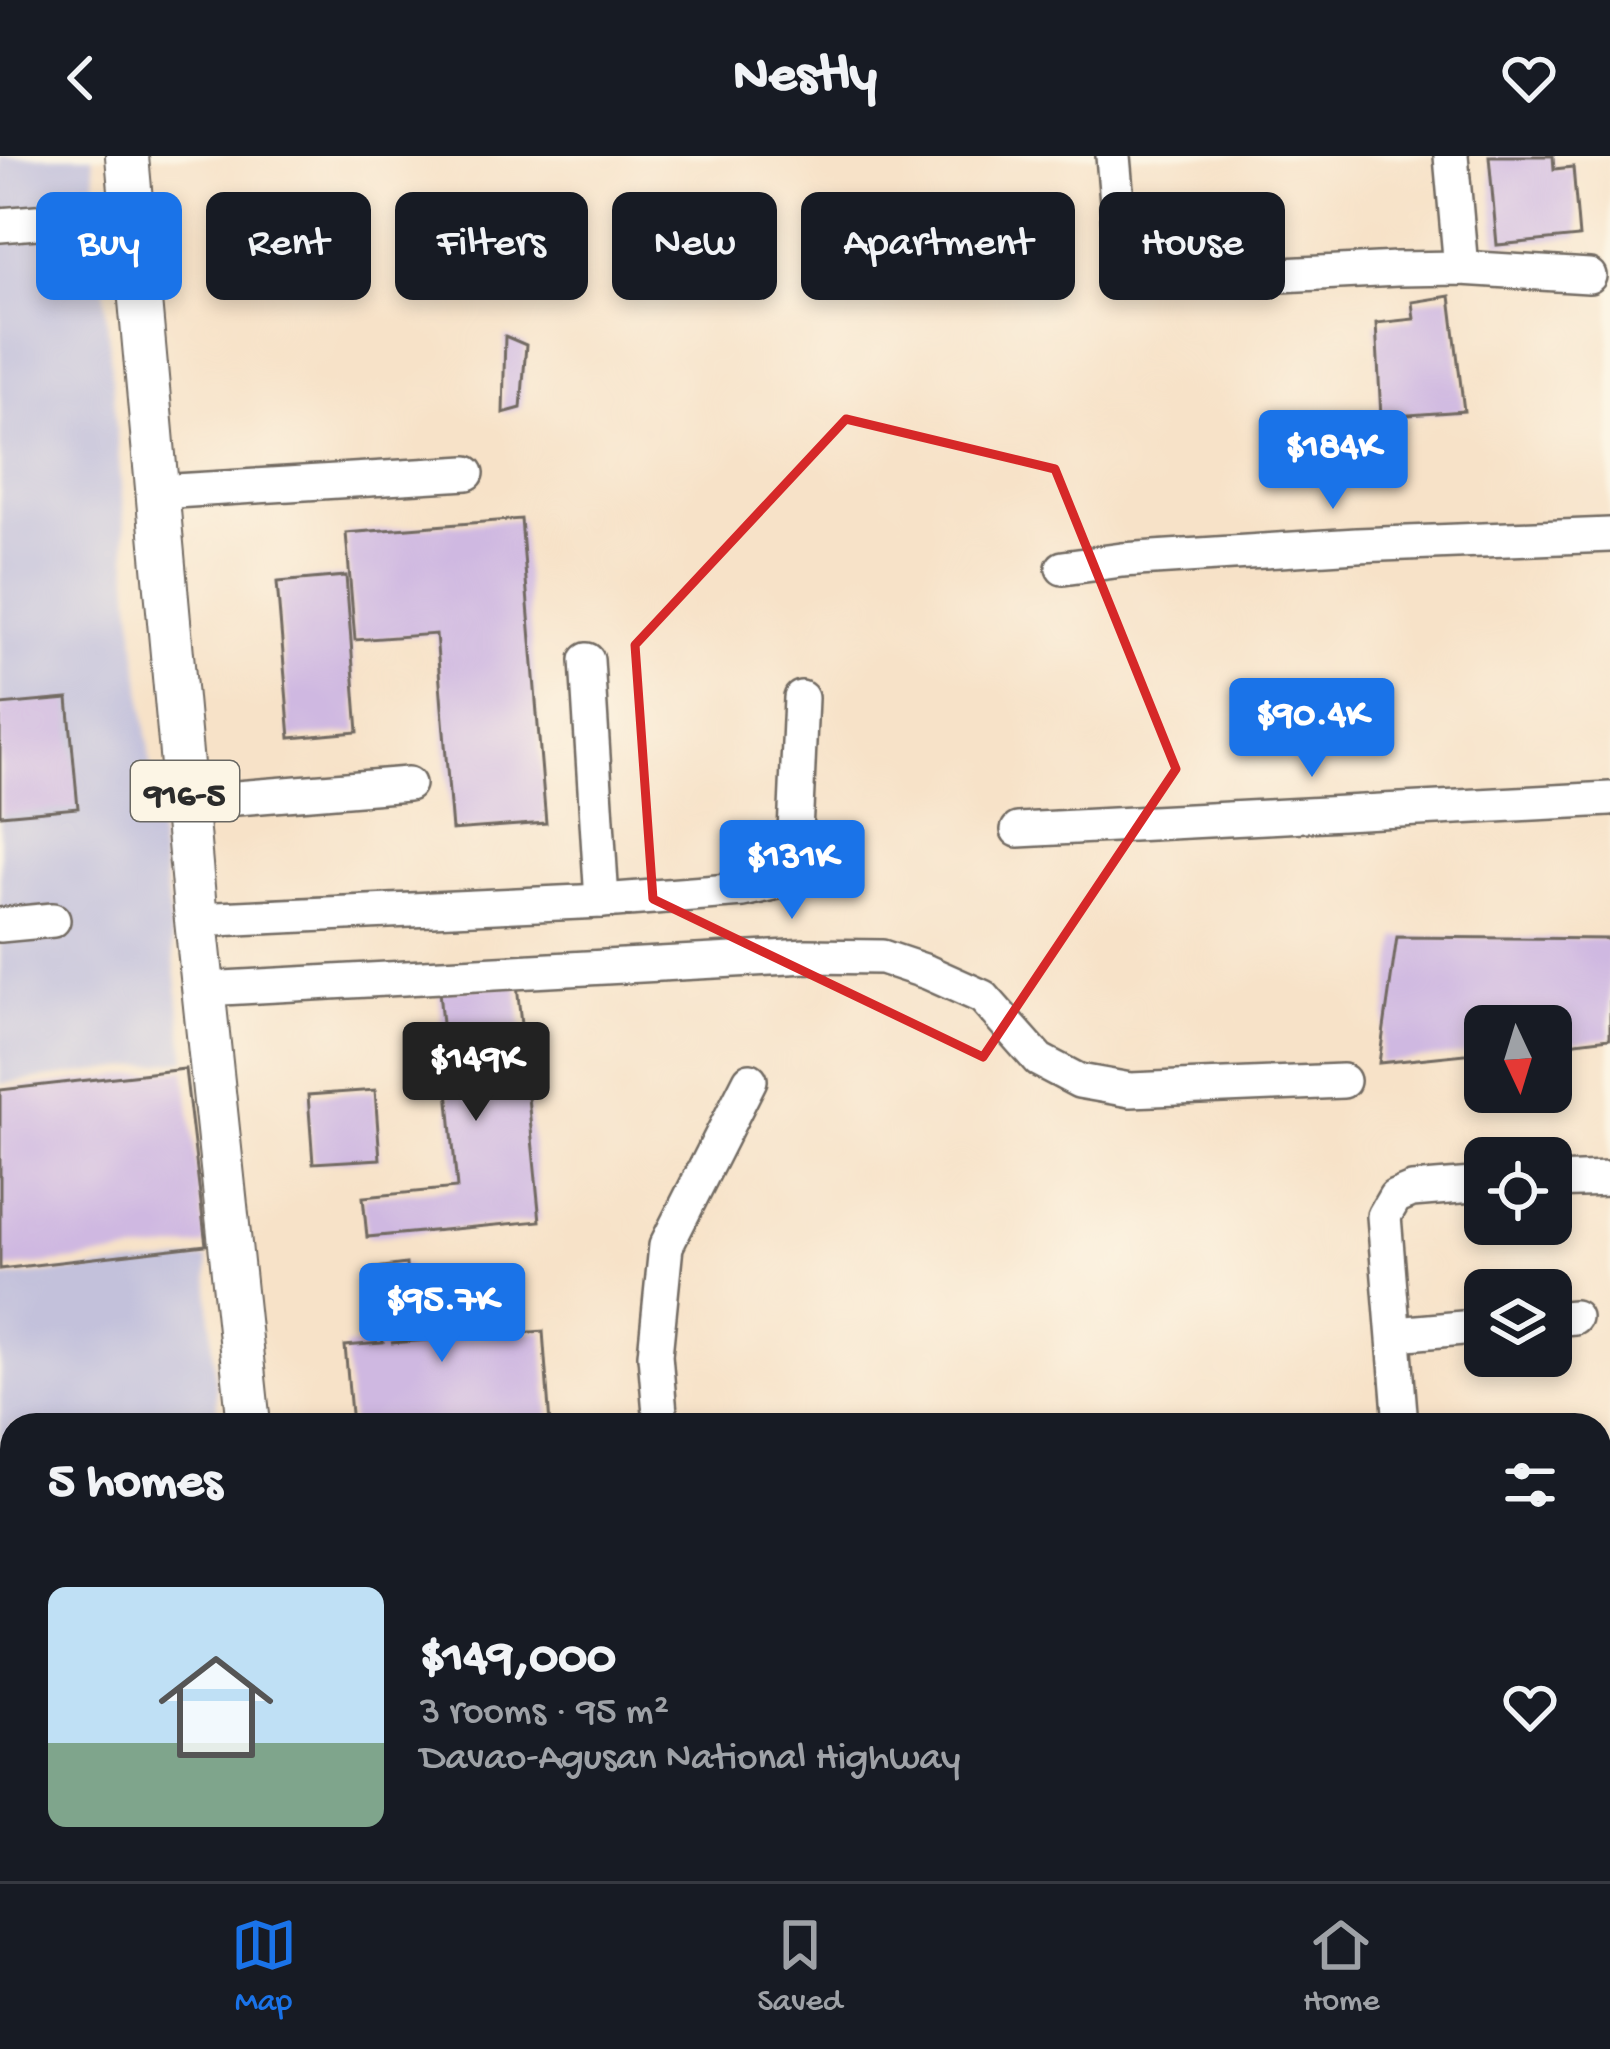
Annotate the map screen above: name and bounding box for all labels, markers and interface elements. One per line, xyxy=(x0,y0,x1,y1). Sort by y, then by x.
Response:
icon: back xyxy=(48,45,114,111)
icon: heart xyxy=(1496,45,1562,111)
text: Nestly xyxy=(733,46,877,110)
chip: Buy xyxy=(36,192,182,300)
chip: Rent xyxy=(206,192,371,300)
chip: Filters xyxy=(395,192,588,300)
chip: New xyxy=(612,192,777,300)
chip: Apartment xyxy=(801,192,1075,300)
chip: House xyxy=(1099,192,1285,300)
pin: $184K xyxy=(1249,410,1417,512)
text: $184K xyxy=(1286,426,1380,472)
pin: $90.4K xyxy=(1214,678,1410,780)
text: $90.4K xyxy=(1256,694,1368,740)
road number: 916-5 xyxy=(131,761,239,821)
pin: $131K xyxy=(708,820,876,922)
text: $131K xyxy=(747,836,837,882)
north arrow xyxy=(1464,1005,1572,1113)
map controls xyxy=(1464,1005,1572,1377)
pin: $149K xyxy=(392,1022,560,1124)
text: $149K xyxy=(430,1038,522,1084)
button: locate xyxy=(1464,1137,1572,1245)
pin: $95.7K xyxy=(344,1263,540,1365)
button: layers xyxy=(1464,1269,1572,1377)
text: $95.7K xyxy=(386,1279,498,1325)
icon: filters xyxy=(1497,1452,1563,1518)
text: 5 homes xyxy=(48,1455,222,1515)
text: $149,000 xyxy=(420,1631,616,1691)
icon: home xyxy=(144,1635,288,1779)
icon: heart xyxy=(1497,1674,1563,1740)
text: 3 rooms · 95 m² xyxy=(420,1691,669,1737)
text: Davao-Agusan National Highway xyxy=(420,1737,960,1783)
tab: Map xyxy=(231,1912,297,2022)
tab: Saved xyxy=(758,1912,842,2022)
tab: Home xyxy=(1303,1912,1379,2022)

